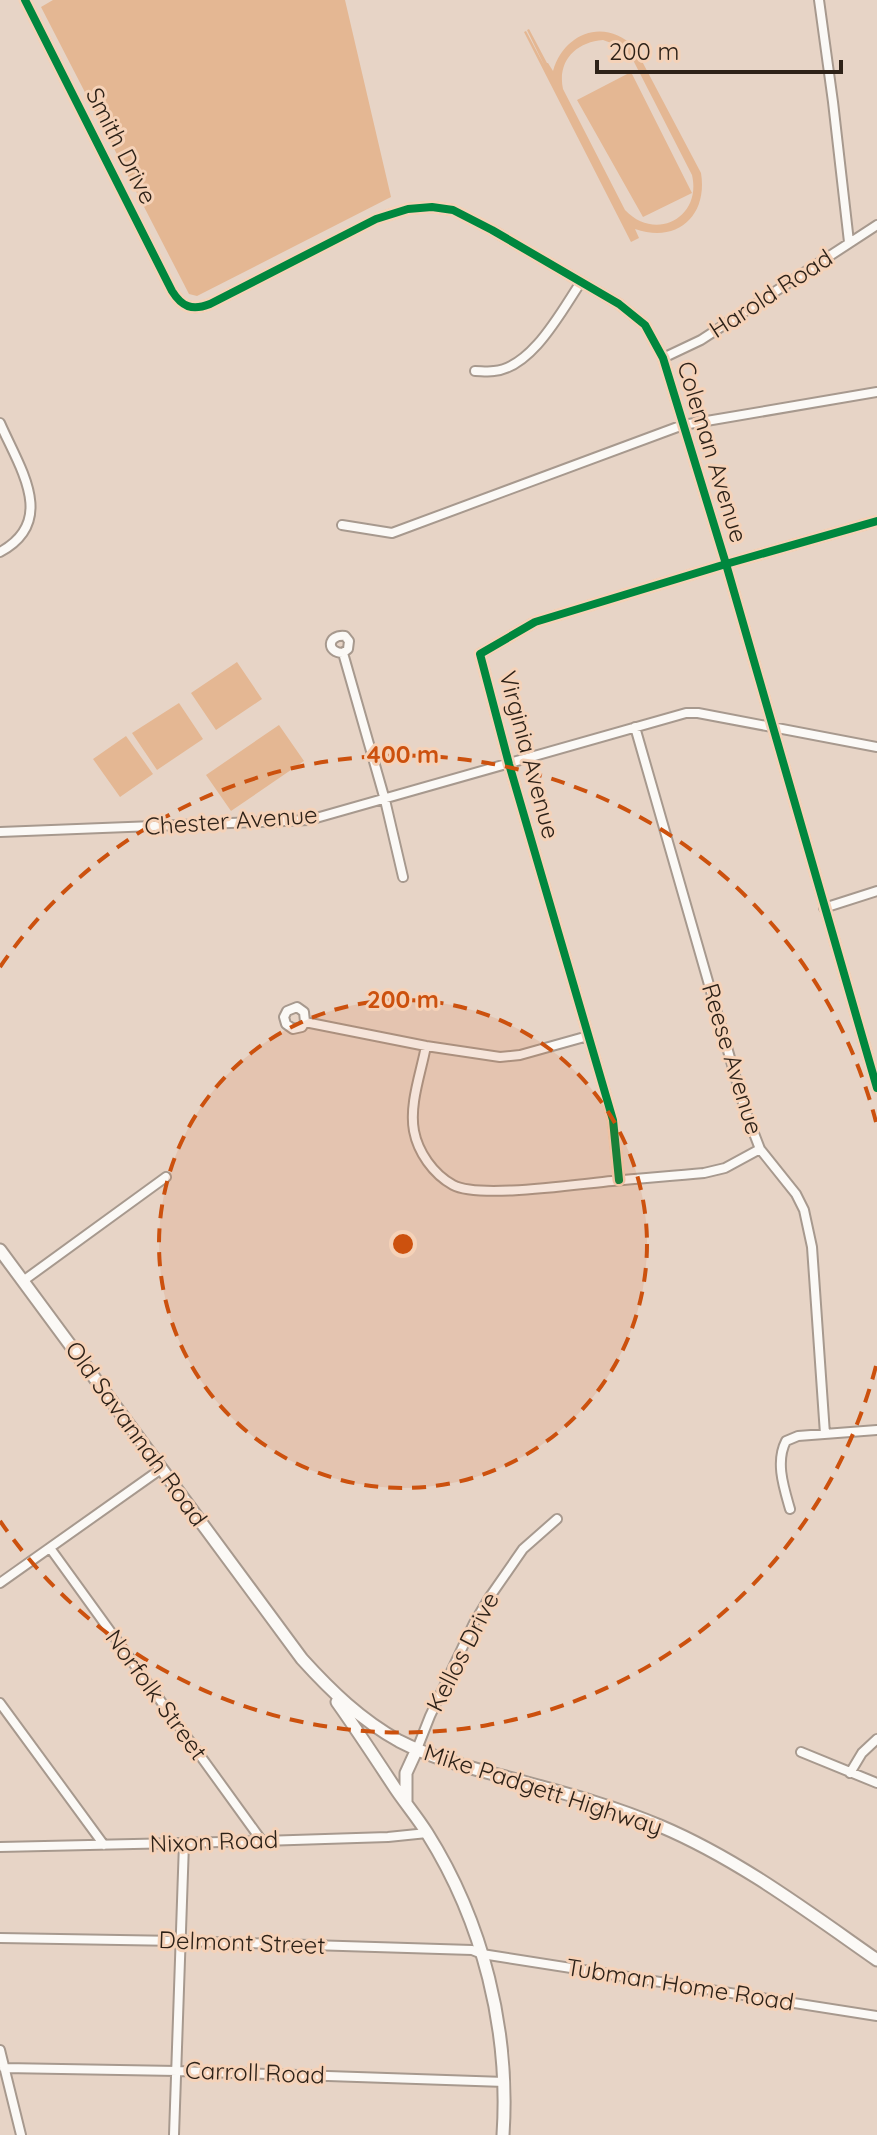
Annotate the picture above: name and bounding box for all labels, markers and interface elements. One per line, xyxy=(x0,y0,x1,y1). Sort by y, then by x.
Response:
scale bar xyxy=(597,24,841,74)
text: 200 m xyxy=(609,36,679,66)
street label: Smith Drive xyxy=(80,82,164,209)
street label: Harold Road xyxy=(703,242,838,344)
street label: Coleman Avenue xyxy=(671,357,755,546)
street label: Virginia Avenue xyxy=(493,668,567,842)
text: 400 m xyxy=(367,739,439,769)
street label: Chester Avenue xyxy=(143,799,319,841)
street label: Reese Avenue xyxy=(696,979,770,1138)
text: 200 m xyxy=(367,984,439,1014)
centre of rings xyxy=(389,1230,417,1258)
street label: Old Savannah Road xyxy=(60,1335,214,1532)
street label: Kellos Drive xyxy=(419,1587,505,1716)
street label: Norfolk Street xyxy=(99,1623,214,1766)
street label: Mike Padgett Highway xyxy=(420,1736,666,1842)
street label: Nixon Road xyxy=(149,1824,279,1858)
street label: Delmont Street xyxy=(158,1924,326,1960)
street label: Tubman Home Road xyxy=(564,1951,796,2017)
street label: Carroll Road xyxy=(185,2055,325,2089)

